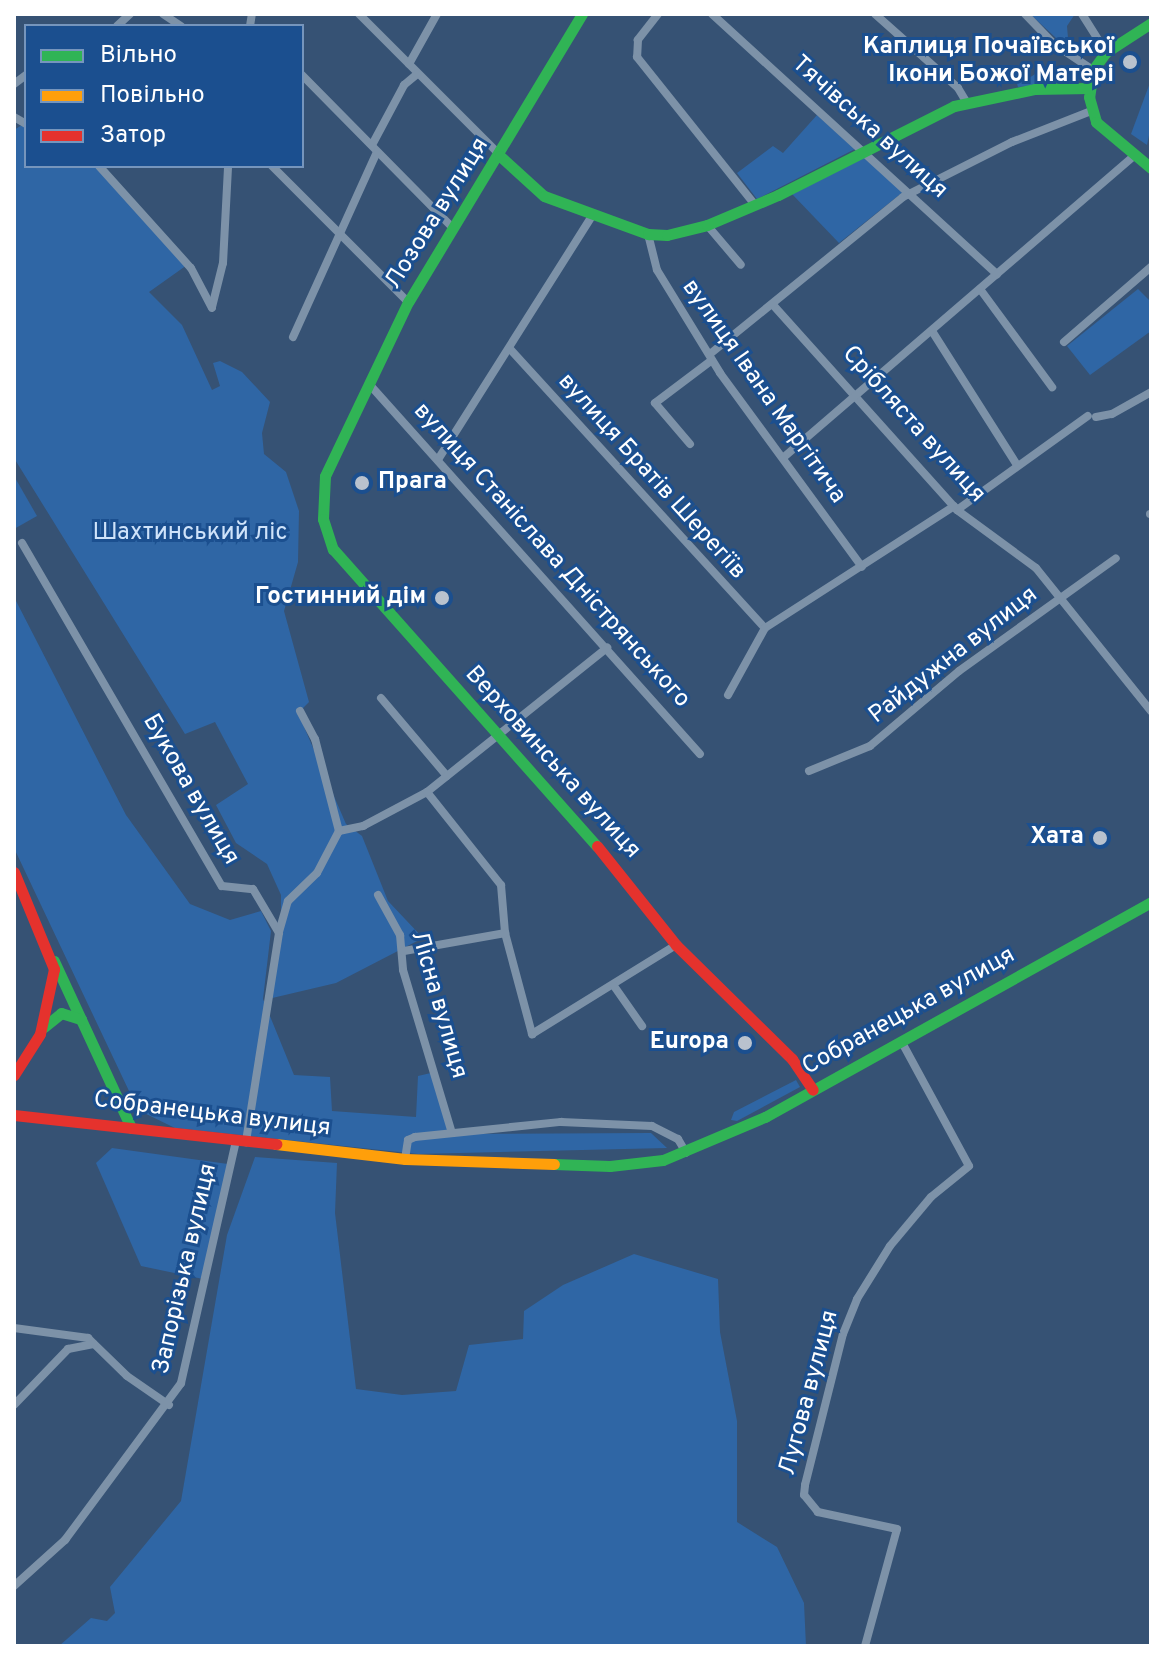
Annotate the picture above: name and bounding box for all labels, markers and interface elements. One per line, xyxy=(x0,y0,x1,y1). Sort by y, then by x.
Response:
legend xyxy=(24,24,304,168)
place label: Каплиця Почаївської Ікони Божої Матері xyxy=(863,34,1114,90)
text: Вільно xyxy=(100,41,177,71)
street label: Тячівська вулиця xyxy=(785,50,953,206)
marker: Каплиця Почаївської Ікони Божої Матері xyxy=(1121,53,1139,71)
text: Повільно xyxy=(100,81,205,111)
text: Затор xyxy=(100,121,166,151)
street label: Лозова вулиця xyxy=(380,133,496,295)
street label: вулиця Івана Маргітича xyxy=(675,274,851,510)
street label: Срібляста вулиця xyxy=(835,341,991,509)
street label: вулиця Братів Шерегіїв xyxy=(551,368,751,586)
street label: вулиця Станіслава Дністрянського xyxy=(406,398,696,714)
place label: Прага xyxy=(378,469,447,497)
marker: Прага xyxy=(353,474,371,492)
park label: Шахтинський ліс xyxy=(93,520,287,548)
street label: Райдужна вулиця xyxy=(864,581,1044,731)
place label: Гостинний дім xyxy=(255,584,426,612)
marker: Гостинний дім xyxy=(433,589,451,607)
street label: Верховинська вулиця xyxy=(458,661,646,865)
street label: Букова вулиця xyxy=(135,709,245,871)
place label: Хата xyxy=(1030,824,1084,852)
marker: Хата xyxy=(1091,829,1109,847)
street label: Лісна вулиця xyxy=(403,928,473,1082)
street label: Собранецька вулиця xyxy=(798,942,1020,1082)
place label: Europa xyxy=(650,1029,729,1057)
marker: Europa xyxy=(736,1034,754,1052)
street label: Собранецька вулиця xyxy=(92,1086,332,1144)
street label: Запорізька вулиця xyxy=(148,1161,224,1377)
street label: Лугова вулиця xyxy=(774,1307,846,1479)

